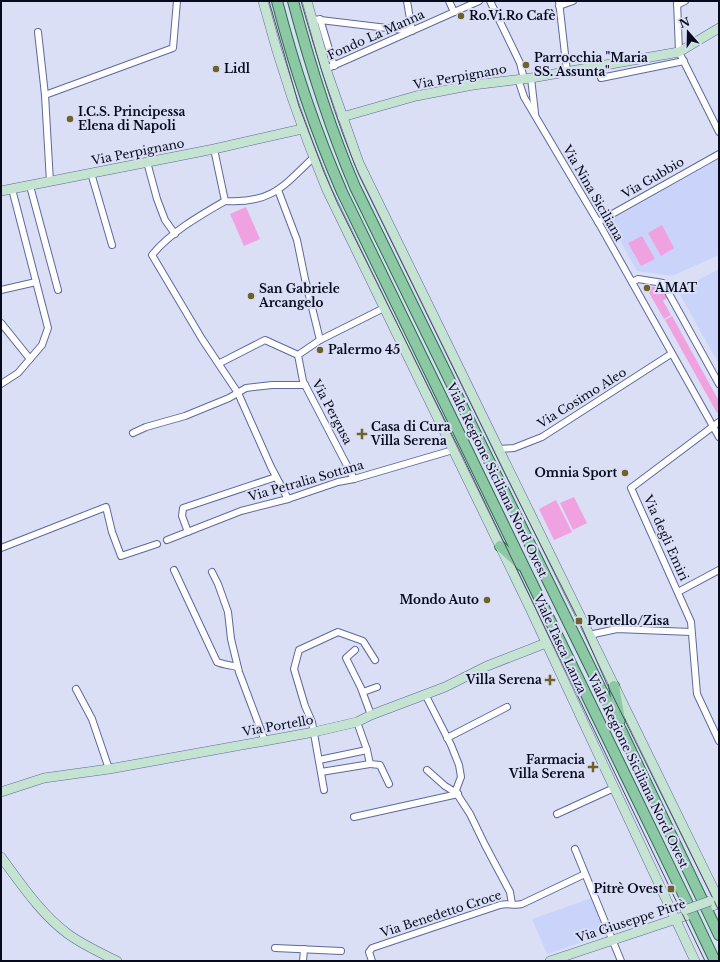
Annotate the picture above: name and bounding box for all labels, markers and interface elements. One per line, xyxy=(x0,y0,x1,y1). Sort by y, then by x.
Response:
street label: Fondo La Manna xyxy=(325,6,427,63)
place label: Ro.Vi.Ro Cafè xyxy=(469,8,556,23)
marker: Ro.Vi.Ro Cafè xyxy=(456,11,466,21)
north arrow xyxy=(668,12,708,52)
text: N xyxy=(677,14,692,31)
place label: Parrocchia "Maria SS. Assunta" xyxy=(534,50,648,79)
marker: Parrocchia "Maria SS. Assunta" xyxy=(521,60,531,70)
place label: Lidl xyxy=(224,61,251,76)
street label: Via Perpignano xyxy=(411,61,508,92)
marker: Lidl xyxy=(211,64,221,74)
place label: I.C.S. Principessa Elena di Napoli xyxy=(78,104,186,133)
marker: I.C.S. Principessa Elena di Napoli xyxy=(65,114,75,124)
street label: Via Perpignano xyxy=(89,135,186,168)
street label: Via Nina Siciliana xyxy=(559,141,627,244)
street label: Via Gubbio xyxy=(618,154,687,202)
place label: AMAT xyxy=(654,280,697,295)
place label: San Gabriele Arcangelo xyxy=(258,281,340,310)
marker: AMAT xyxy=(642,283,652,293)
marker: San Gabriele Arcangelo xyxy=(246,291,256,301)
place label: Palermo 45 xyxy=(328,342,400,357)
marker: Palermo 45 xyxy=(315,345,325,355)
street label: Via Cosimo Aleo xyxy=(534,364,629,431)
street label: Via Pergusa xyxy=(309,376,356,447)
street label: Viale Regione Siciliana Nord Ovest xyxy=(443,379,551,580)
place label: Casa di Cura Villa Serena xyxy=(370,419,451,448)
marker: Casa di Cura Villa Serena xyxy=(356,428,368,440)
street label: Via Petralia Sottana xyxy=(246,457,366,504)
place label: Omnia Sport xyxy=(535,465,617,480)
marker: Omnia Sport xyxy=(620,468,630,478)
street label: Via degli Emiri xyxy=(640,492,692,583)
street label: Viale Tasca Lanza xyxy=(530,591,590,696)
place label: Mondo Auto xyxy=(400,592,479,607)
marker: Mondo Auto xyxy=(482,595,492,605)
place label: Portello/Zisa xyxy=(587,613,669,628)
marker: Portello/Zisa xyxy=(574,616,584,626)
street label: Viale Regione Siciliana Nord Ovest xyxy=(584,670,692,871)
place label: Villa Serena xyxy=(465,672,542,687)
marker: Villa Serena xyxy=(545,675,555,685)
street label: Via Portello xyxy=(240,712,315,739)
place label: Farmacia Villa Serena xyxy=(508,752,585,781)
marker: Farmacia Villa Serena xyxy=(588,762,598,772)
place label: Pitrè Ovest xyxy=(594,881,663,896)
marker: Pitrè Ovest xyxy=(666,884,676,894)
street label: Via Benedetto Croce xyxy=(378,887,503,940)
street label: Via Giuseppe Pitrè xyxy=(573,896,688,946)

